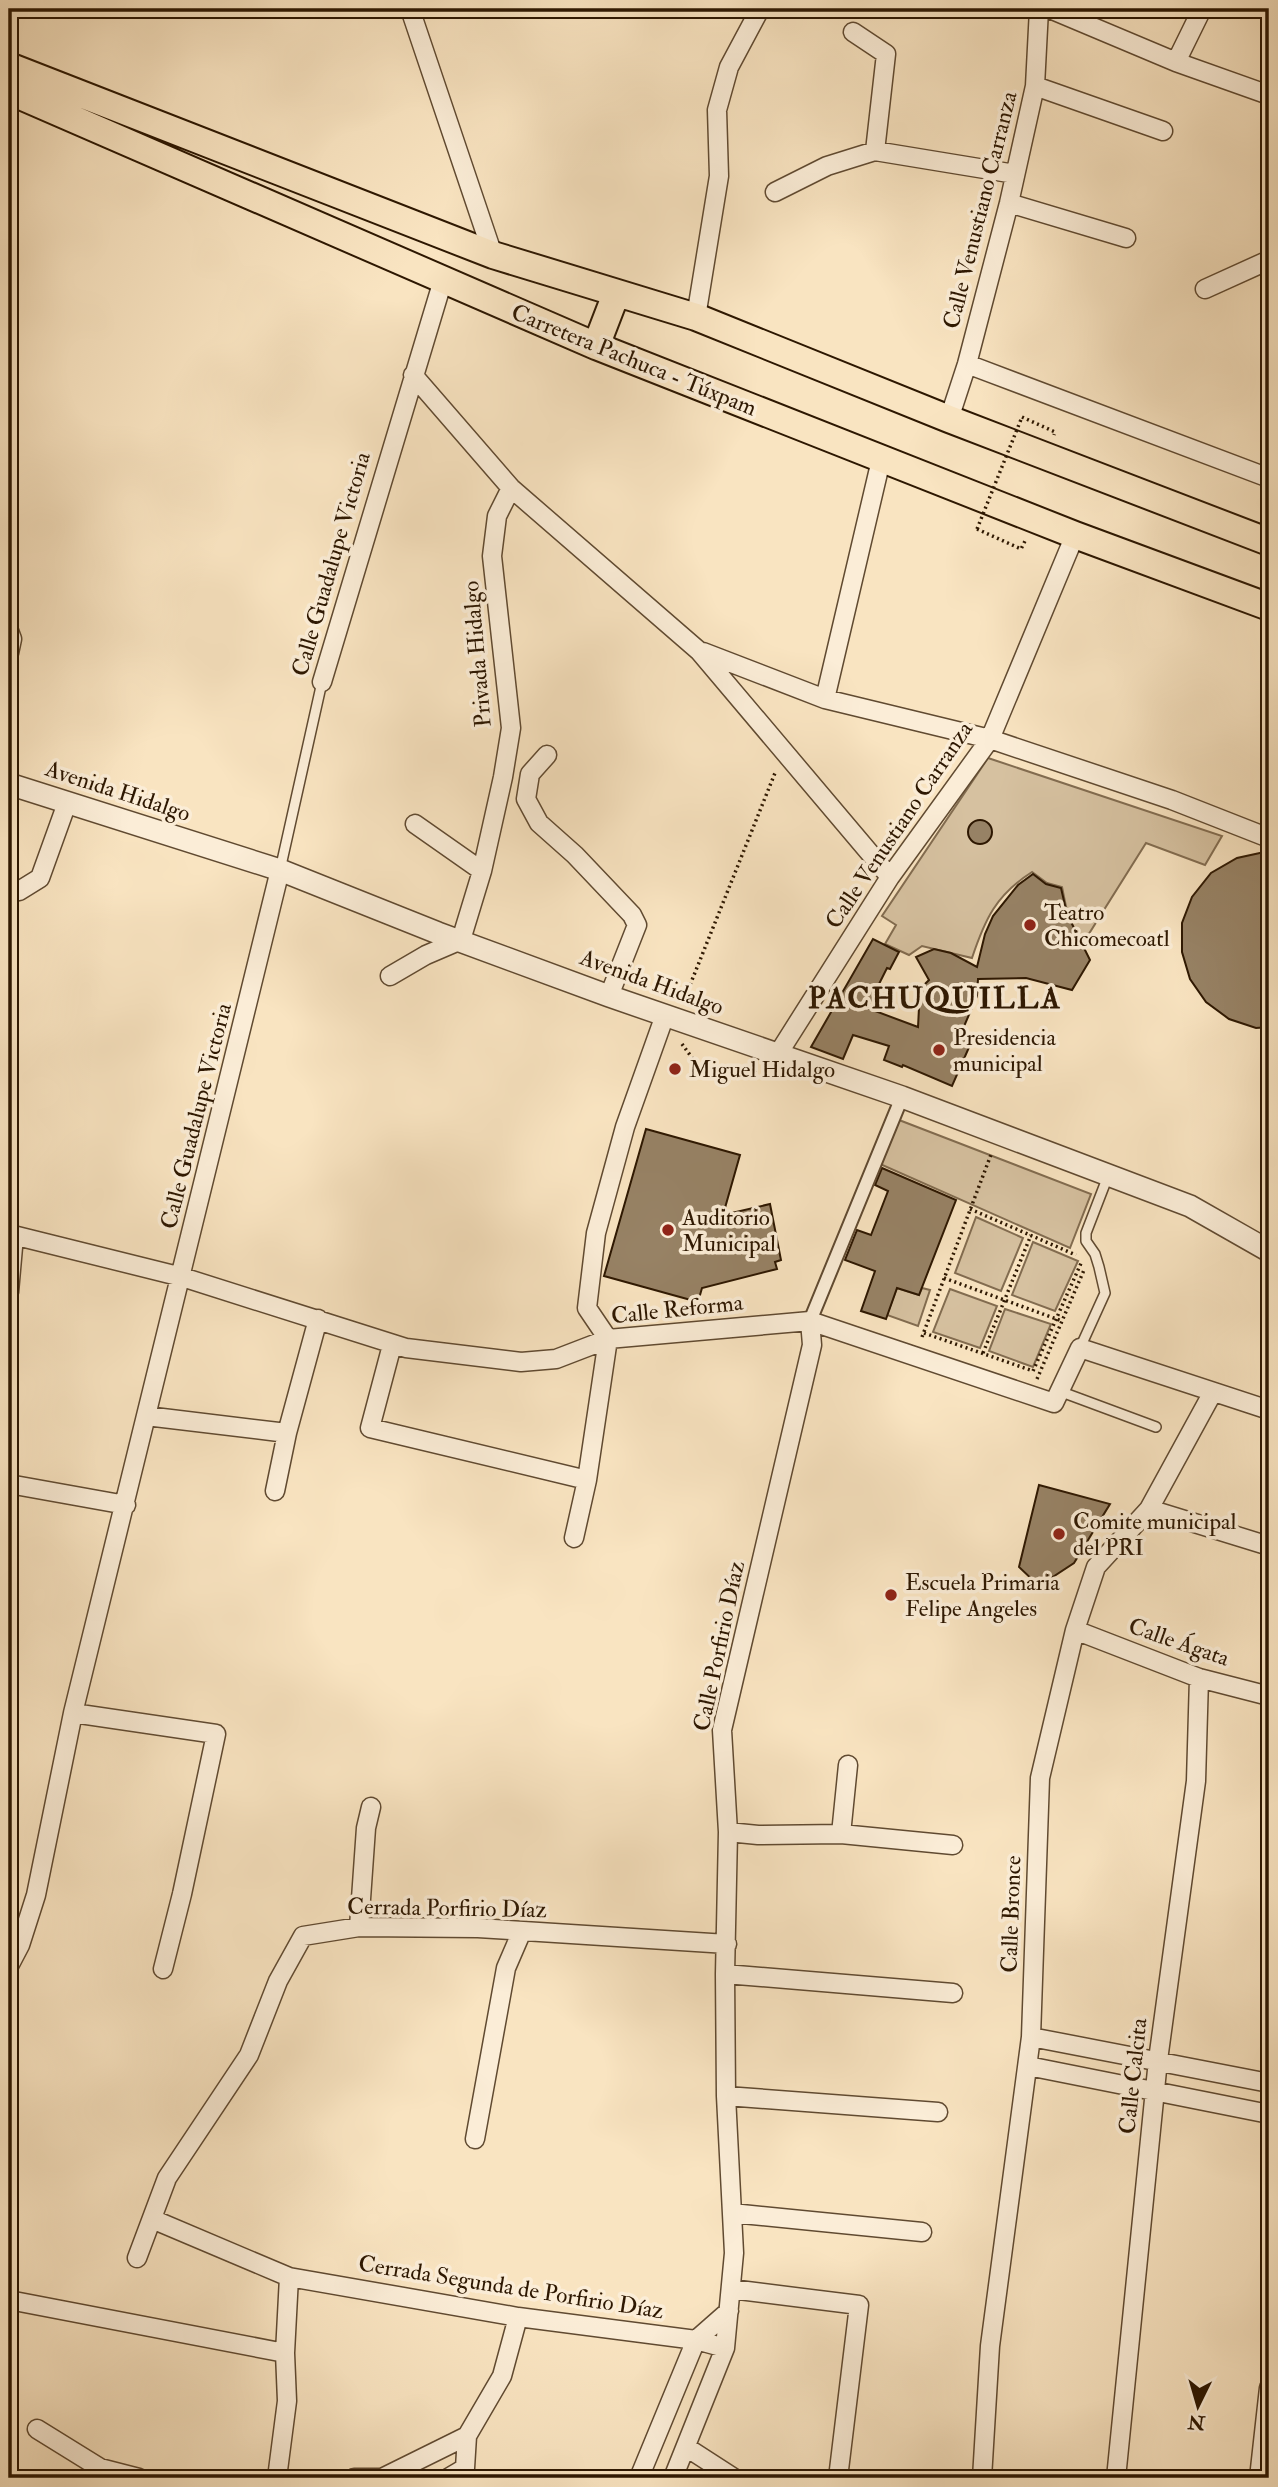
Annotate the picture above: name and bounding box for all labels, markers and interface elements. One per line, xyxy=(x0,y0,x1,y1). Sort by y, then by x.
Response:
street label: Calle Venustiano Carranza xyxy=(936,88,1024,332)
street label: Carretera Pachuca - Túxpam xyxy=(507,297,761,424)
street label: Calle Guadalupe Victoria xyxy=(285,448,378,680)
street label: Privada Hidalgo xyxy=(456,580,498,728)
street label: Calle Venustiano Carranza xyxy=(819,715,979,934)
street label: Avenida Hidalgo xyxy=(41,754,194,828)
place label: Teatro Chicomecoatl xyxy=(1044,898,1170,953)
marker: Teatro Chicomecoatl xyxy=(1022,917,1038,933)
street label: Avenida Hidalgo xyxy=(575,942,728,1021)
district label: PACHUQUILLA xyxy=(808,980,1062,1017)
street label: Calle Guadalupe Victoria xyxy=(154,1000,239,1232)
place label: Presidencia municipal xyxy=(953,1023,1056,1079)
marker: Presidencia municipal xyxy=(931,1042,947,1058)
place label: Miguel Hidalgo xyxy=(689,1055,835,1084)
marker: Miguel Hidalgo xyxy=(667,1061,683,1077)
place label: Auditorio Municipal xyxy=(681,1203,776,1259)
marker: Auditorio Municipal xyxy=(660,1222,676,1238)
street label: Calle Reforma xyxy=(610,1288,745,1330)
place label: Comite municipal del PRI xyxy=(1073,1507,1236,1562)
marker: Comite municipal del PRI xyxy=(1051,1526,1067,1542)
street label: Calle Porfirio Díaz xyxy=(687,1558,751,1734)
place label: Escuela Primaria Felipe Angeles xyxy=(905,1568,1060,1624)
marker: Escuela Primaria Felipe Angeles xyxy=(883,1587,899,1603)
street label: Calle Ágata xyxy=(1125,1611,1234,1673)
street label: Calle Bronce xyxy=(994,1854,1028,1973)
street label: Cerrada Porfirio Díaz xyxy=(347,1892,547,1924)
street label: Calle Calcita xyxy=(1112,2016,1154,2135)
street label: Cerrada Segunda de Porfirio Díaz xyxy=(356,2249,666,2325)
north arrow xyxy=(1162,2372,1232,2442)
text: N xyxy=(1186,2409,1207,2435)

